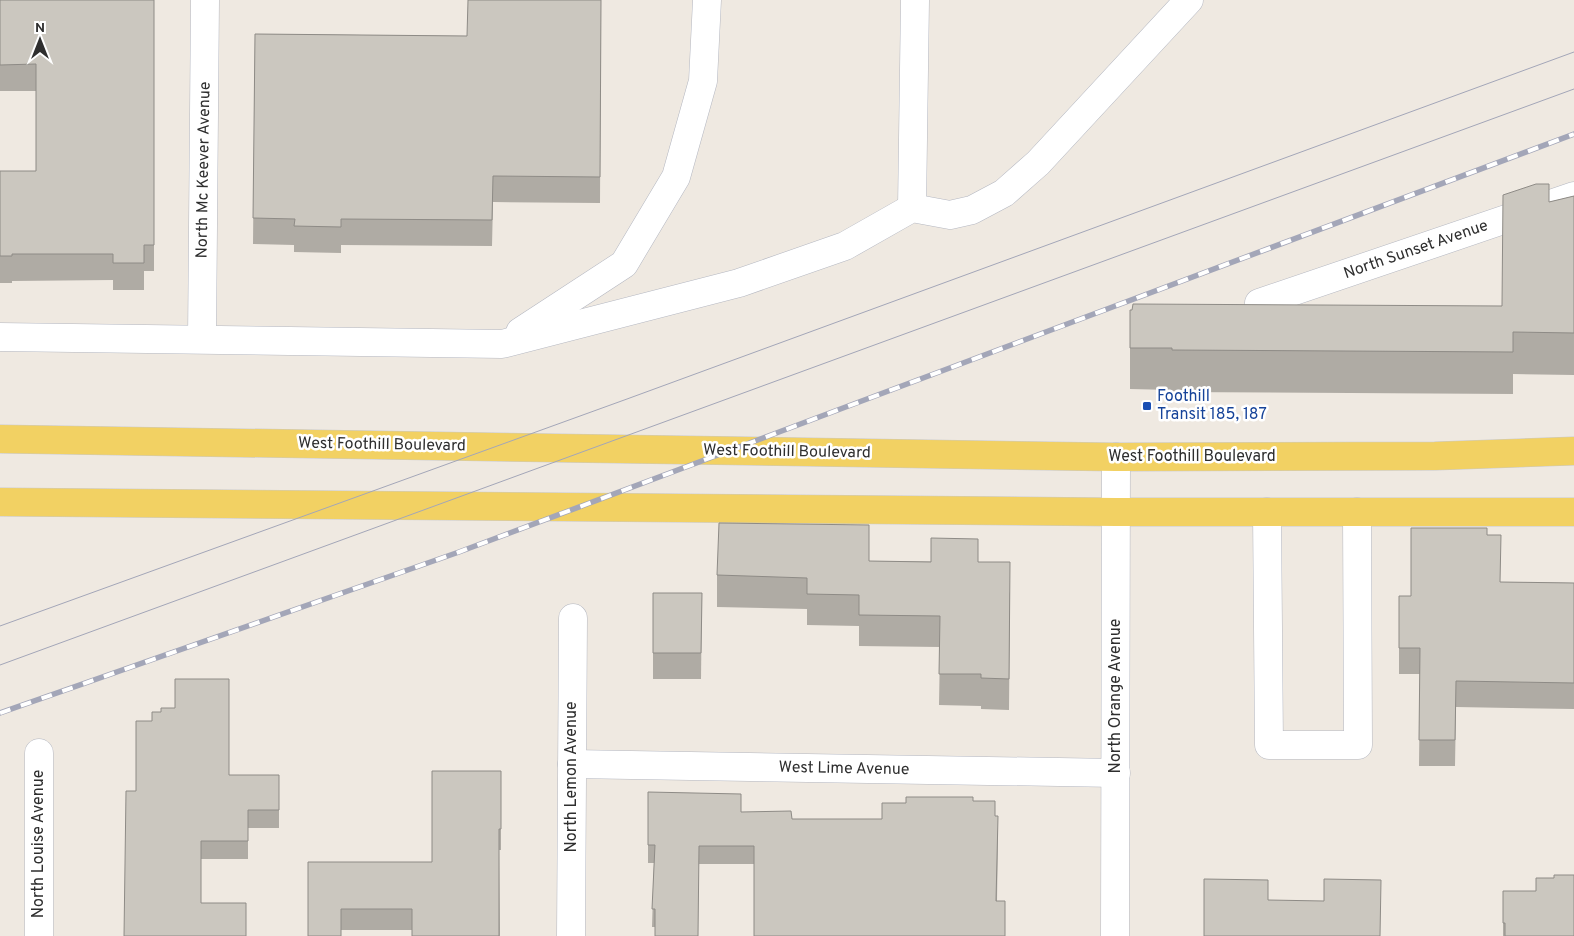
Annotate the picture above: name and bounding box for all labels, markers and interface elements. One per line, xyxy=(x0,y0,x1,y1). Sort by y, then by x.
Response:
north arrow xyxy=(15,15,65,65)
text: N xyxy=(35,20,45,37)
street label: North Mc Keever Avenue xyxy=(192,81,216,259)
street label: North Sunset Avenue xyxy=(1341,216,1491,284)
place label: Foothill Transit 185, 187 xyxy=(1157,387,1267,425)
marker: Foothill Transit 185, 187 xyxy=(1141,400,1153,412)
street label: West Foothill Boulevard xyxy=(298,434,466,456)
street label: West Foothill Boulevard xyxy=(703,441,871,463)
street label: West Foothill Boulevard xyxy=(1108,447,1276,467)
street label: North Orange Avenue xyxy=(1106,619,1126,773)
street label: North Lemon Avenue xyxy=(562,701,582,853)
street label: West Lime Avenue xyxy=(778,758,910,780)
street label: North Louise Avenue xyxy=(29,770,49,918)

